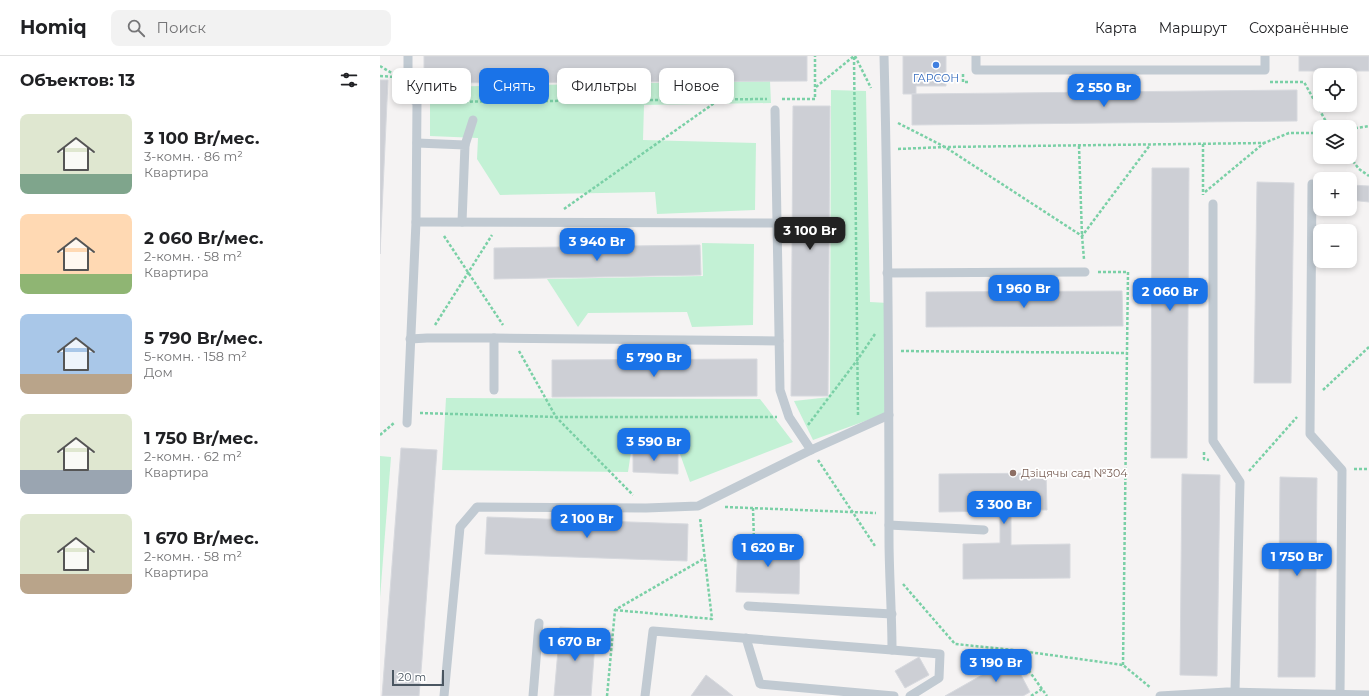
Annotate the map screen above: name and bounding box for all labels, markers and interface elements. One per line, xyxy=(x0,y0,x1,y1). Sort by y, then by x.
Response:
search box xyxy=(111,10,391,46)
text: Homiq xyxy=(20,16,87,39)
icon: search xyxy=(125,17,147,39)
text: Поиск xyxy=(157,18,206,37)
text: Карта xyxy=(1095,19,1137,37)
text: Маршрут xyxy=(1159,19,1227,37)
text: Сохранённые xyxy=(1249,19,1349,37)
marker: ГАРСОН xyxy=(931,60,941,70)
chip: Купить xyxy=(392,68,471,104)
chip: Снять xyxy=(479,68,549,104)
chip: Фильтры xyxy=(557,68,651,104)
chip: Новое xyxy=(659,68,734,104)
map controls xyxy=(1313,68,1357,268)
button: locate xyxy=(1313,68,1357,112)
icon: filters xyxy=(338,69,360,91)
text: Объектов: 13 xyxy=(20,70,135,90)
place label: ГАРСОН xyxy=(913,71,959,85)
pin: 2 550 Br xyxy=(1063,74,1145,108)
text: 2 550 Br xyxy=(1077,79,1131,95)
button: layers xyxy=(1313,120,1357,164)
text: 3 100 Br/мес. xyxy=(144,128,259,148)
icon: home xyxy=(52,130,100,178)
text: 3-комн. · 86 m² xyxy=(144,148,243,164)
text: Квартира xyxy=(144,164,209,180)
button: + xyxy=(1313,172,1357,216)
pin: 3 100 Br xyxy=(769,217,851,251)
text: 3 100 Br xyxy=(783,222,837,238)
button: − xyxy=(1313,224,1357,268)
text: 2 060 Br/мес. xyxy=(144,228,264,248)
pin: 3 940 Br xyxy=(556,228,638,262)
icon: home xyxy=(52,230,100,278)
text: 3 940 Br xyxy=(569,233,625,249)
text: 2-комн. · 58 m² xyxy=(144,248,242,264)
text: Квартира xyxy=(144,264,209,280)
pin: 1 960 Br xyxy=(983,275,1065,309)
pin: 2 060 Br xyxy=(1129,278,1211,312)
text: 1 960 Br xyxy=(997,280,1051,296)
text: 2 060 Br xyxy=(1142,283,1198,299)
text: 5 790 Br/мес. xyxy=(144,328,263,348)
icon: home xyxy=(52,330,100,378)
pin: 5 790 Br xyxy=(613,344,695,378)
text: 5-комн. · 158 m² xyxy=(144,348,247,364)
text: 5 790 Br xyxy=(626,349,682,365)
text: Дом xyxy=(144,364,173,380)
text: 1 750 Br/мес. xyxy=(144,428,258,448)
pin: 3 590 Br xyxy=(613,428,695,462)
icon: home xyxy=(52,430,100,478)
text: 3 590 Br xyxy=(626,433,682,449)
text: 2-комн. · 62 m² xyxy=(144,448,242,464)
text: Квартира xyxy=(144,464,209,480)
place label: Дзіцячы сад №304 xyxy=(1021,466,1128,480)
marker: Дзіцячы сад №304 xyxy=(1008,468,1018,478)
pin: 3 300 Br xyxy=(963,491,1045,525)
text: 3 300 Br xyxy=(976,496,1032,512)
pin: 2 100 Br xyxy=(546,505,628,539)
text: 2 100 Br xyxy=(560,510,614,526)
text: 1 670 Br/мес. xyxy=(144,528,259,548)
icon: home xyxy=(52,530,100,578)
pin: 1 620 Br xyxy=(727,534,809,568)
text: 1 620 Br xyxy=(742,539,794,555)
pin: 1 750 Br xyxy=(1256,543,1338,577)
text: 2-комн. · 58 m² xyxy=(144,548,242,564)
text: 1 750 Br xyxy=(1271,548,1323,564)
text: Квартира xyxy=(144,564,209,580)
pin: 1 670 Br xyxy=(534,628,616,662)
text: 1 670 Br xyxy=(549,633,601,649)
pin: 3 190 Br xyxy=(955,649,1037,683)
text: 3 190 Br xyxy=(970,654,1022,670)
scale bar xyxy=(392,668,444,687)
text: 20 m xyxy=(398,670,426,684)

